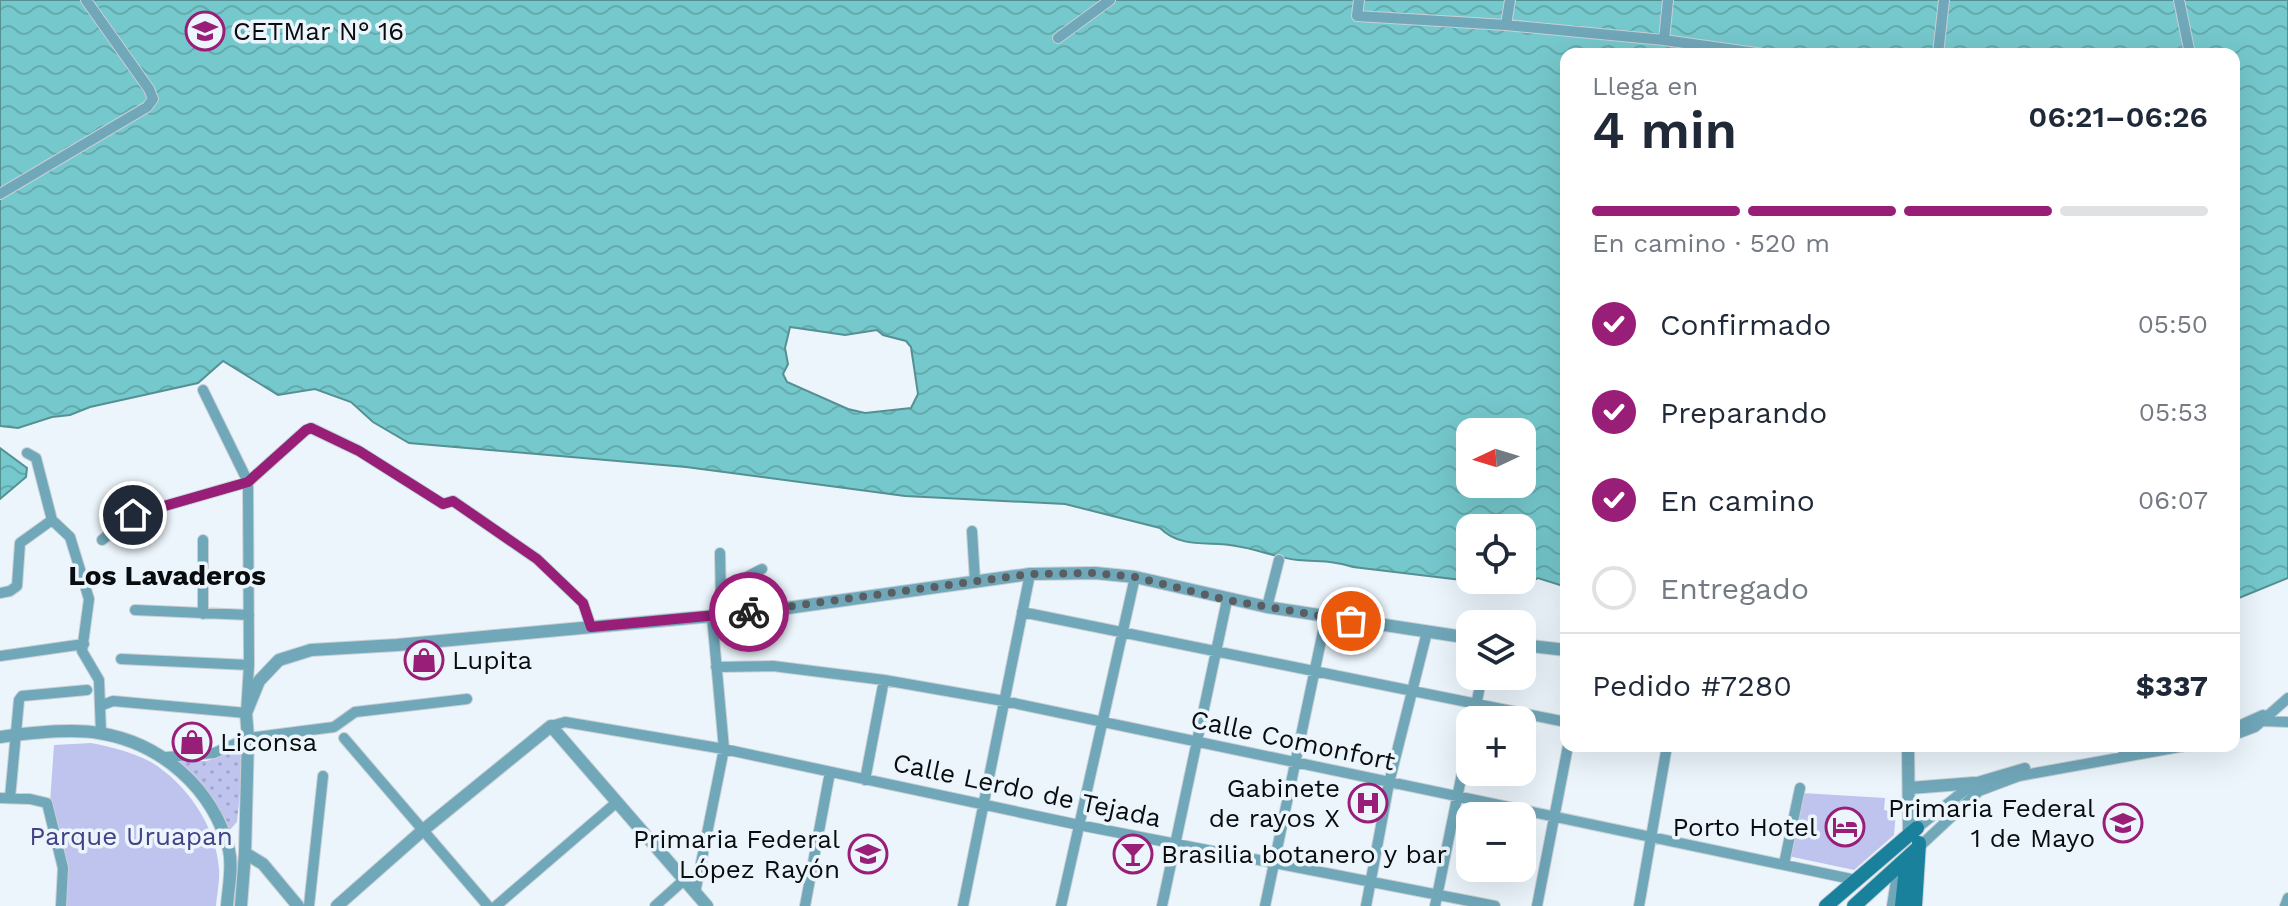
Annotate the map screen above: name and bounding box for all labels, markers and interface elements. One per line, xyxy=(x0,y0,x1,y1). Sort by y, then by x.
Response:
school or university icon: CETMar N° 16 xyxy=(184,10,226,52)
place label: CETMar N° 16 xyxy=(233,16,404,46)
text: Llega en xyxy=(1592,71,1698,101)
text: 06:21–06:26 xyxy=(2028,99,2208,134)
text: 4 min xyxy=(1592,100,1737,161)
text: En camino · 520 m xyxy=(1592,228,1830,258)
icon: check xyxy=(1592,302,1636,346)
text: Confirmado xyxy=(1660,307,1831,342)
text: 05:50 xyxy=(2138,309,2208,339)
icon: check xyxy=(1592,390,1636,434)
text: Preparando xyxy=(1660,395,1827,430)
text: 05:53 xyxy=(2139,397,2208,427)
north arrow xyxy=(1456,418,1536,498)
map controls xyxy=(1456,418,1536,882)
icon: check xyxy=(1592,478,1636,522)
pin xyxy=(99,481,167,549)
text: En camino xyxy=(1660,483,1815,518)
text: 06:07 xyxy=(2138,485,2208,515)
icon: home xyxy=(111,493,155,537)
button: locate xyxy=(1456,514,1536,594)
district label: Los Lavaderos xyxy=(68,559,266,592)
text: Entregado xyxy=(1660,571,1809,606)
courier xyxy=(709,572,789,652)
pin xyxy=(1317,587,1385,655)
icon: bike xyxy=(727,590,771,634)
icon: bag xyxy=(1329,599,1373,643)
button: layers xyxy=(1456,610,1536,690)
shop icon: Lupita xyxy=(403,639,445,681)
place label: Lupita xyxy=(452,645,532,675)
text: Pedido #7280 xyxy=(1592,668,1792,703)
text: $337 xyxy=(2136,668,2208,703)
street label: Calle Comonfort xyxy=(1188,704,1398,776)
button: + xyxy=(1456,706,1536,786)
shop icon: Liconsa xyxy=(171,721,213,763)
place label: Liconsa xyxy=(220,727,317,757)
street label: Calle Lerdo de Tejada xyxy=(890,747,1164,833)
place label: Gabinete de rayos X xyxy=(1209,773,1340,833)
hospital icon: Gabinete de rayos X xyxy=(1347,782,1389,824)
place label: Primaria Federal 1 de Mayo xyxy=(1888,793,2095,853)
button: − xyxy=(1456,802,1536,882)
school or university icon: Primaria Federal 1 de Mayo xyxy=(2102,802,2144,844)
hotel icon: Porto Hotel xyxy=(1824,806,1866,848)
place label: Porto Hotel xyxy=(1672,812,1817,842)
park label: Parque Uruapan xyxy=(29,821,233,851)
place label: Primaria Federal López Rayón xyxy=(633,824,840,884)
school or university icon: Primaria Federal López Rayón xyxy=(847,833,889,875)
bar icon: Brasilia botanero y bar xyxy=(1112,833,1154,875)
place label: Brasilia botanero y bar xyxy=(1161,839,1447,869)

